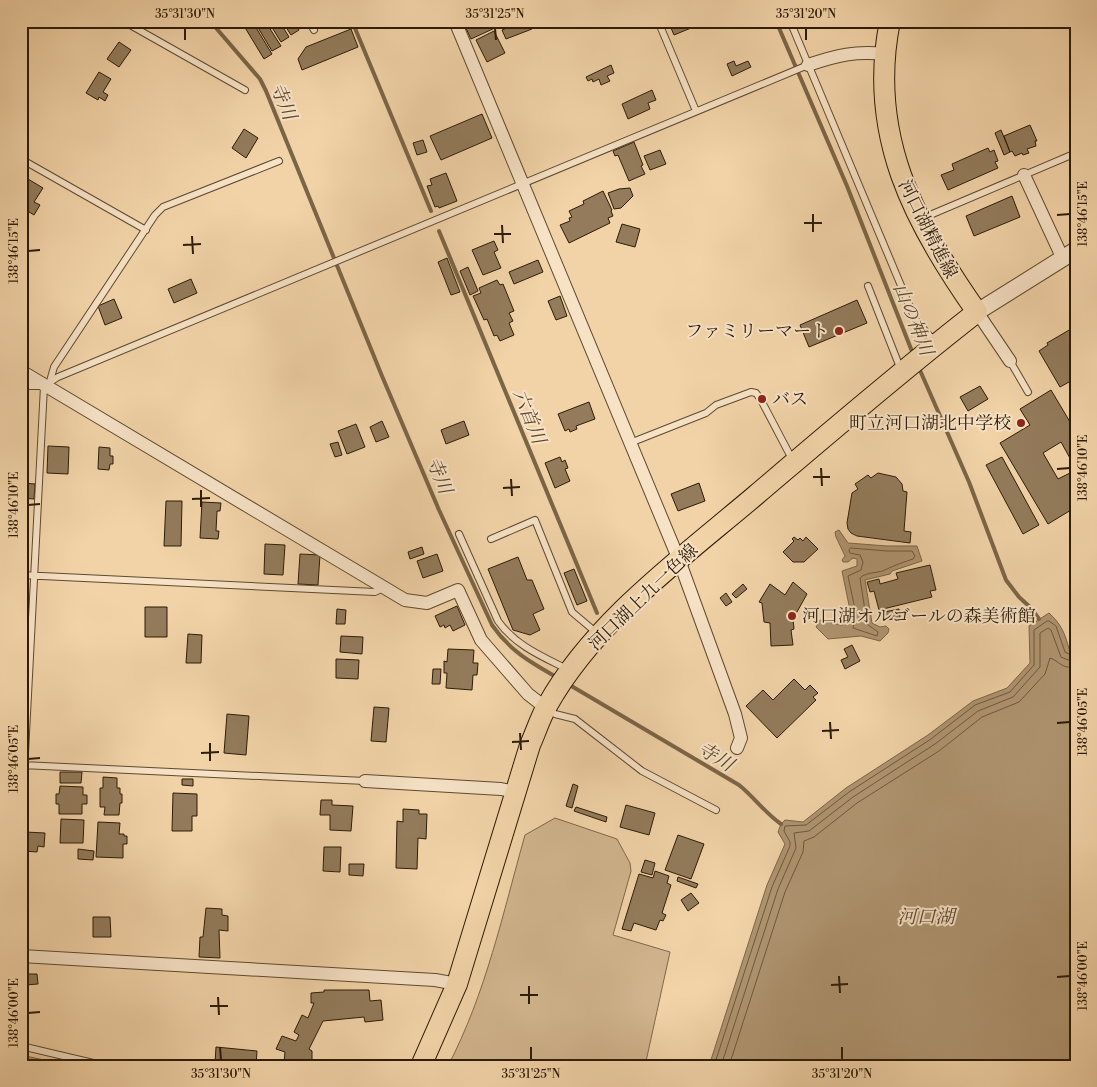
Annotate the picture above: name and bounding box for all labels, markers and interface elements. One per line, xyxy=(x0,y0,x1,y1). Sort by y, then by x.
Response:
text: 35°31'30"N xyxy=(155,7,215,22)
text: 35°31'25"N xyxy=(466,7,525,22)
text: 35°31'20"N xyxy=(776,7,836,22)
water label: 寺川 xyxy=(265,79,302,125)
street label: 河口湖精進線 xyxy=(893,176,962,283)
text: 138°46'15"E xyxy=(1076,181,1091,247)
text: 138°46'15"E xyxy=(7,218,22,284)
water label: 山の神川 xyxy=(888,280,939,361)
place label: ファミリーマート xyxy=(685,320,829,343)
marker: ファミリーマート xyxy=(833,325,845,337)
water label: 六首川 xyxy=(507,385,552,449)
place label: バス xyxy=(772,388,808,411)
marker: バス xyxy=(756,393,768,405)
place label: 町立河口湖北中学校 xyxy=(849,412,1011,435)
marker: 町立河口湖北中学校 xyxy=(1015,417,1027,429)
text: 138°46'10"E xyxy=(1076,435,1091,501)
water label: 寺川 xyxy=(421,453,458,499)
text: 138°46'10"E xyxy=(7,472,22,538)
street label: 河口湖上九一色線 xyxy=(584,539,703,656)
place label: 河口湖オルゴールの森美術館 xyxy=(802,605,1036,628)
marker: 河口湖オルゴールの森美術館 xyxy=(786,610,798,622)
text: 138°46'05"E xyxy=(1076,688,1091,756)
text: 138°46'05"E xyxy=(7,725,22,793)
water label: 寺川 xyxy=(693,737,740,778)
water label: 河口湖 xyxy=(897,905,957,929)
text: 138°46'00"E xyxy=(1076,941,1091,1011)
text: 138°46'00"E xyxy=(7,978,22,1048)
text: 35°31'30"N xyxy=(191,1067,251,1082)
text: 35°31'25"N xyxy=(502,1067,561,1082)
text: 35°31'20"N xyxy=(812,1067,872,1082)

